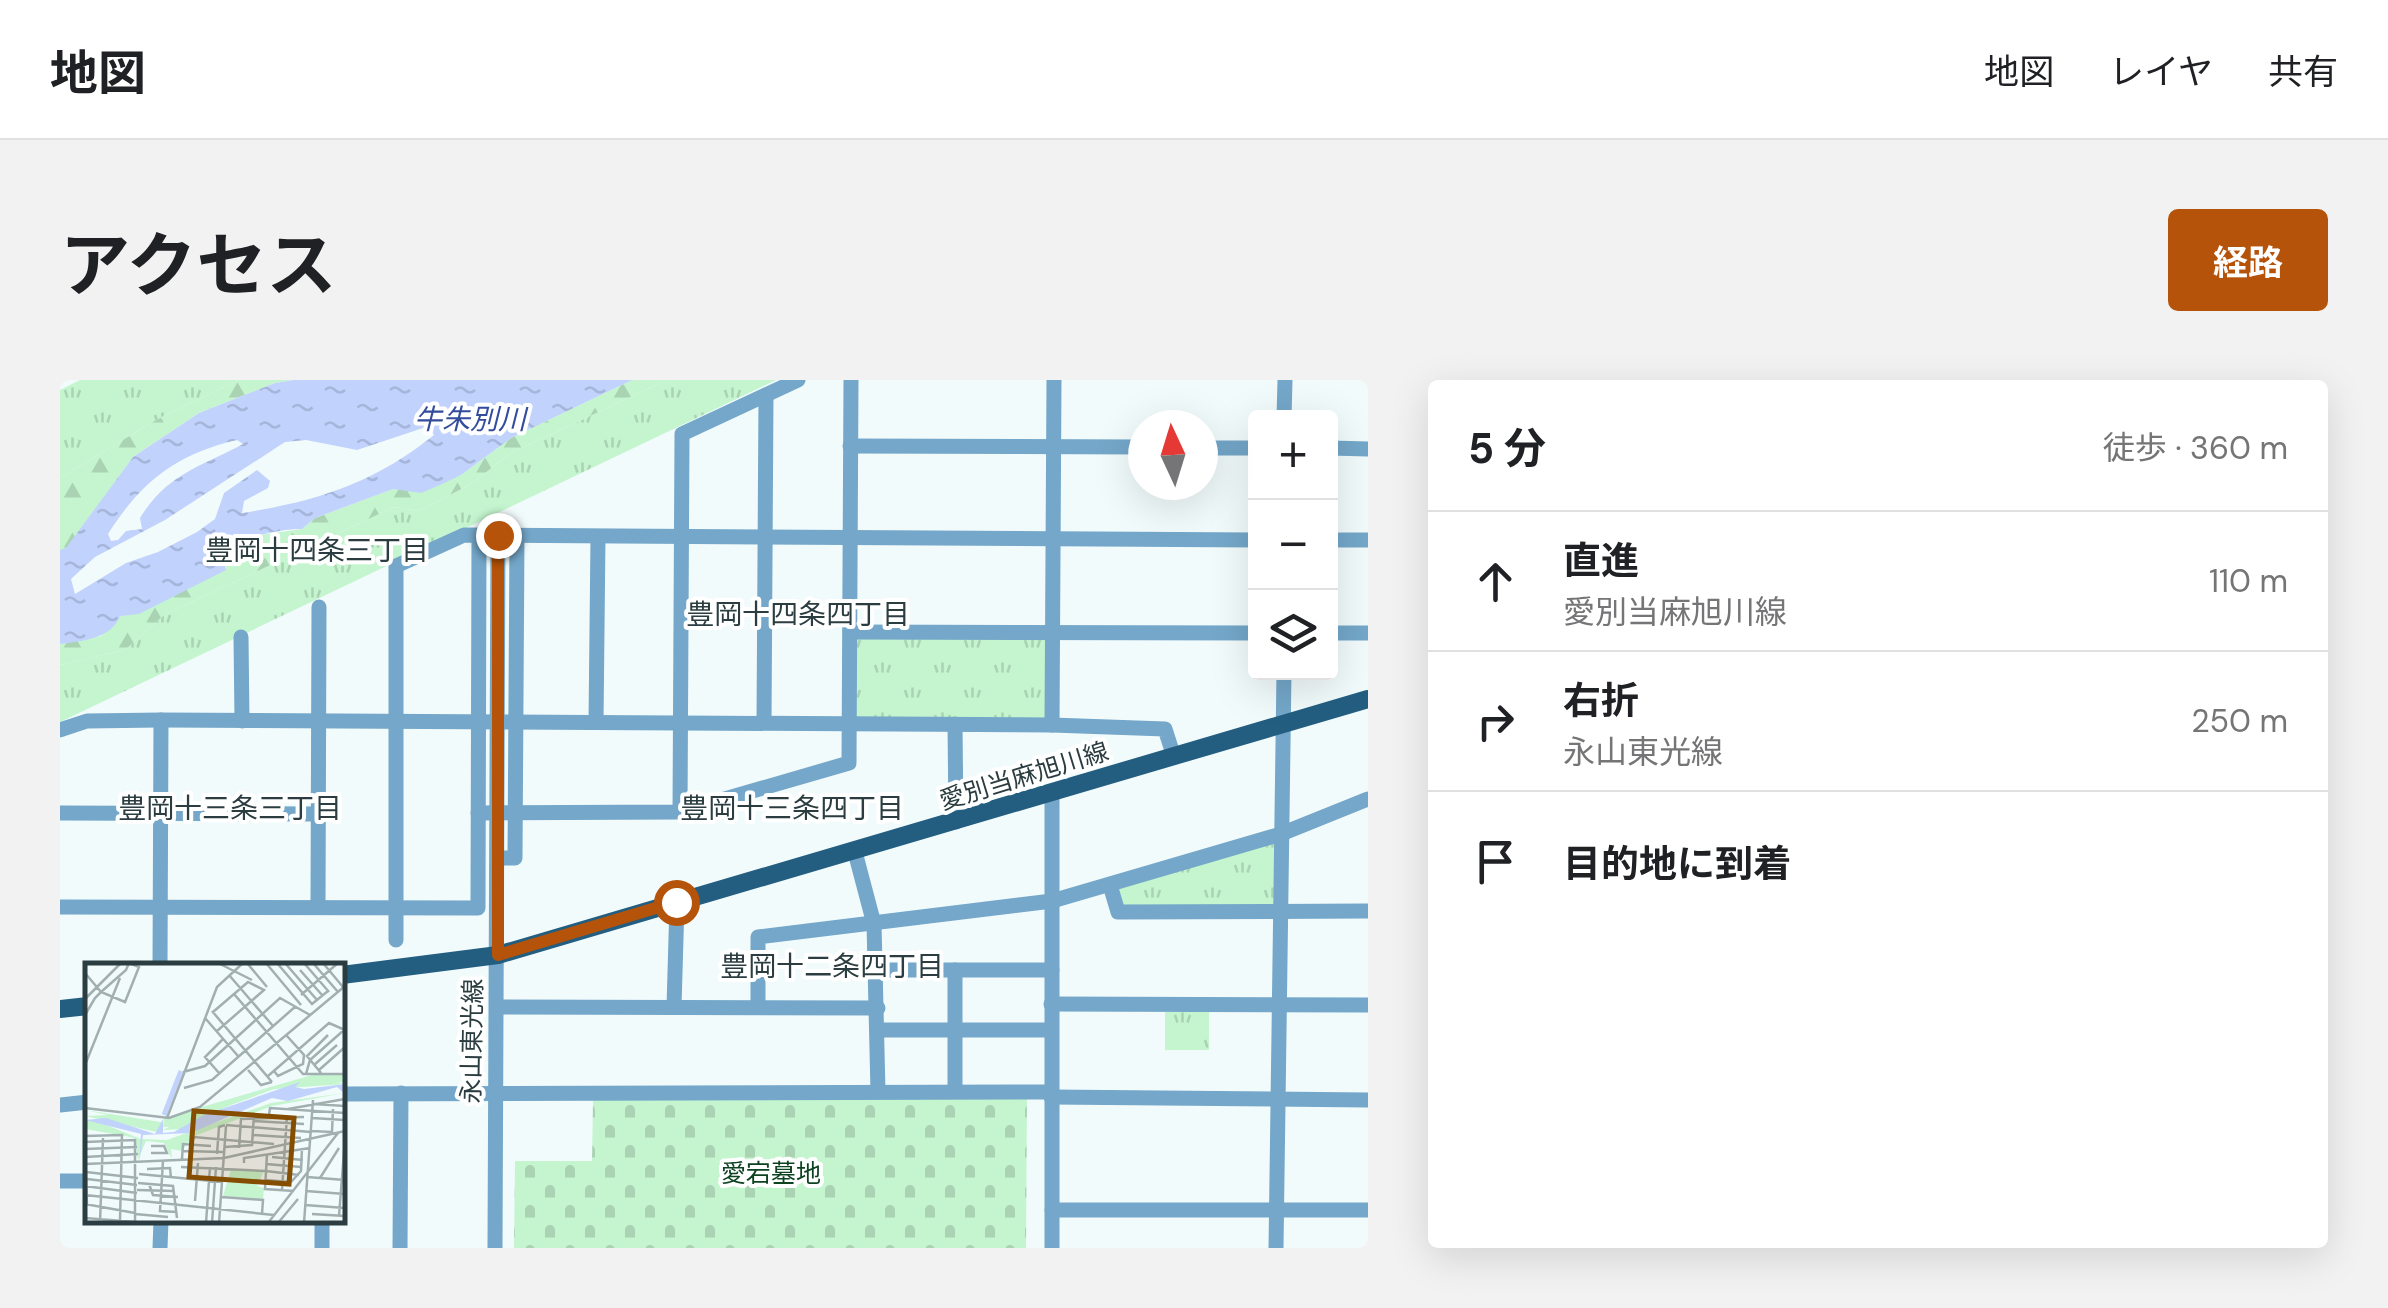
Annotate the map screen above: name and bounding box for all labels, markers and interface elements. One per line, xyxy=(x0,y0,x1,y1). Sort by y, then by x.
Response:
text: 地図 xyxy=(50,42,146,105)
text: 地図 xyxy=(1984,49,2054,95)
text: レイヤ xyxy=(2109,49,2213,95)
text: 共有 xyxy=(2268,49,2338,95)
button: 経路 xyxy=(2168,209,2328,311)
text: アクセス xyxy=(60,221,337,312)
water label: 牛朱別川 xyxy=(414,401,529,438)
north arrow xyxy=(1128,410,1218,500)
map controls xyxy=(1248,410,1338,680)
button: + xyxy=(1248,410,1338,500)
text: 5 分 xyxy=(1468,421,1546,476)
text: 徒歩 · 360 m xyxy=(2103,427,2288,469)
button: − xyxy=(1248,500,1338,590)
route end xyxy=(476,513,522,559)
district label: 豊岡十四条三丁目 xyxy=(205,532,429,569)
text: 直進 xyxy=(1563,536,1639,586)
icon: ahead xyxy=(1468,554,1523,609)
text: 110 m xyxy=(2209,560,2288,602)
button: layers xyxy=(1248,590,1338,680)
text: 愛別当麻旭川線 xyxy=(1563,591,1787,633)
district label: 豊岡十四条四丁目 xyxy=(686,596,910,633)
text: 右折 xyxy=(1563,676,1639,726)
icon: right xyxy=(1468,694,1523,749)
text: 250 m xyxy=(2191,700,2288,742)
text: 永山東光線 xyxy=(1563,731,1723,773)
street label: 愛別当麻旭川線 xyxy=(935,735,1113,817)
district label: 豊岡十三条三丁目 xyxy=(118,790,342,827)
district label: 豊岡十三条四丁目 xyxy=(680,790,904,827)
icon: arrive xyxy=(1468,834,1523,889)
text: 目的地に到着 xyxy=(1563,839,1791,889)
route start xyxy=(654,880,700,926)
district label: 豊岡十二条四丁目 xyxy=(720,948,944,985)
inset map xyxy=(85,963,345,1223)
street label: 永山東光線 xyxy=(454,978,490,1104)
park label: 愛宕墓地 xyxy=(721,1157,821,1190)

